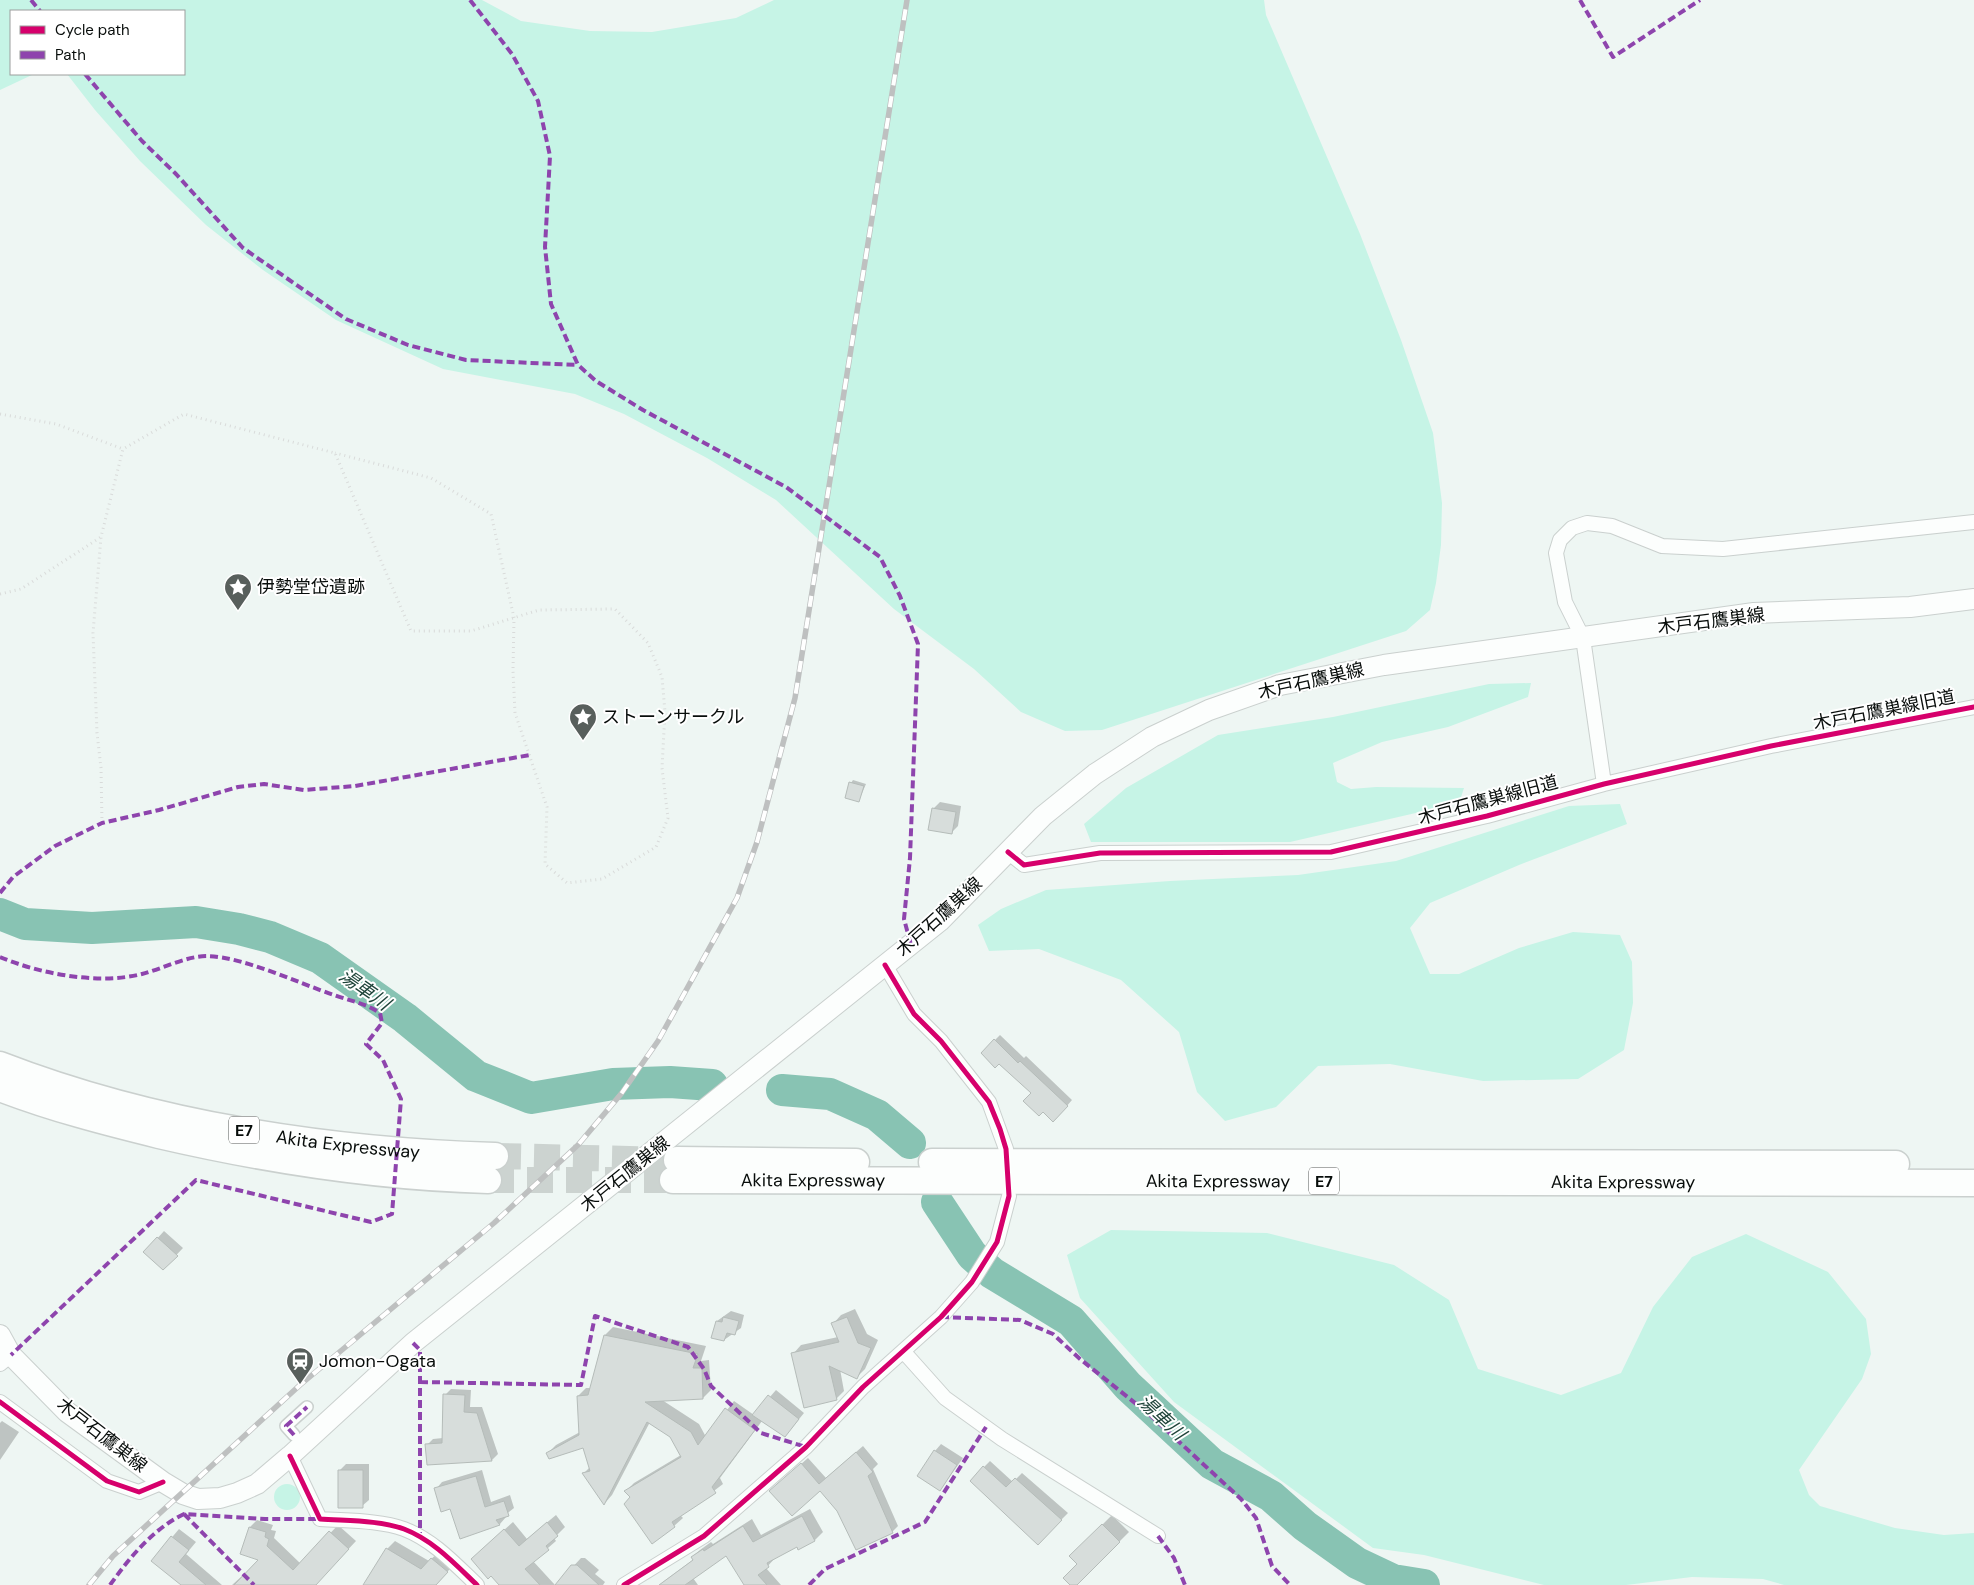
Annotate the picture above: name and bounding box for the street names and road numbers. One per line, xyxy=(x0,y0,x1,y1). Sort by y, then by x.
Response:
street label: 木戸石鷹巣線 xyxy=(1656,603,1766,639)
street label: 木戸石鷹巣線 xyxy=(1256,657,1366,705)
street label: 木戸石鷹巣線旧道 xyxy=(1811,684,1957,736)
street label: 木戸石鷹巣線旧道 xyxy=(1415,770,1561,830)
street label: 木戸石鷹巣線 xyxy=(891,872,987,962)
road number: E7 xyxy=(229,1116,259,1144)
street label: Akita Expressway xyxy=(274,1125,421,1164)
street label: 木戸石鷹巣線 xyxy=(575,1131,675,1217)
street label: Akita Expressway xyxy=(741,1168,885,1192)
road number: E7 xyxy=(1309,1168,1339,1194)
street label: Akita Expressway xyxy=(1146,1169,1290,1193)
street label: Akita Expressway xyxy=(1551,1170,1695,1194)
street label: 木戸石鷹巣線 xyxy=(52,1392,152,1478)

